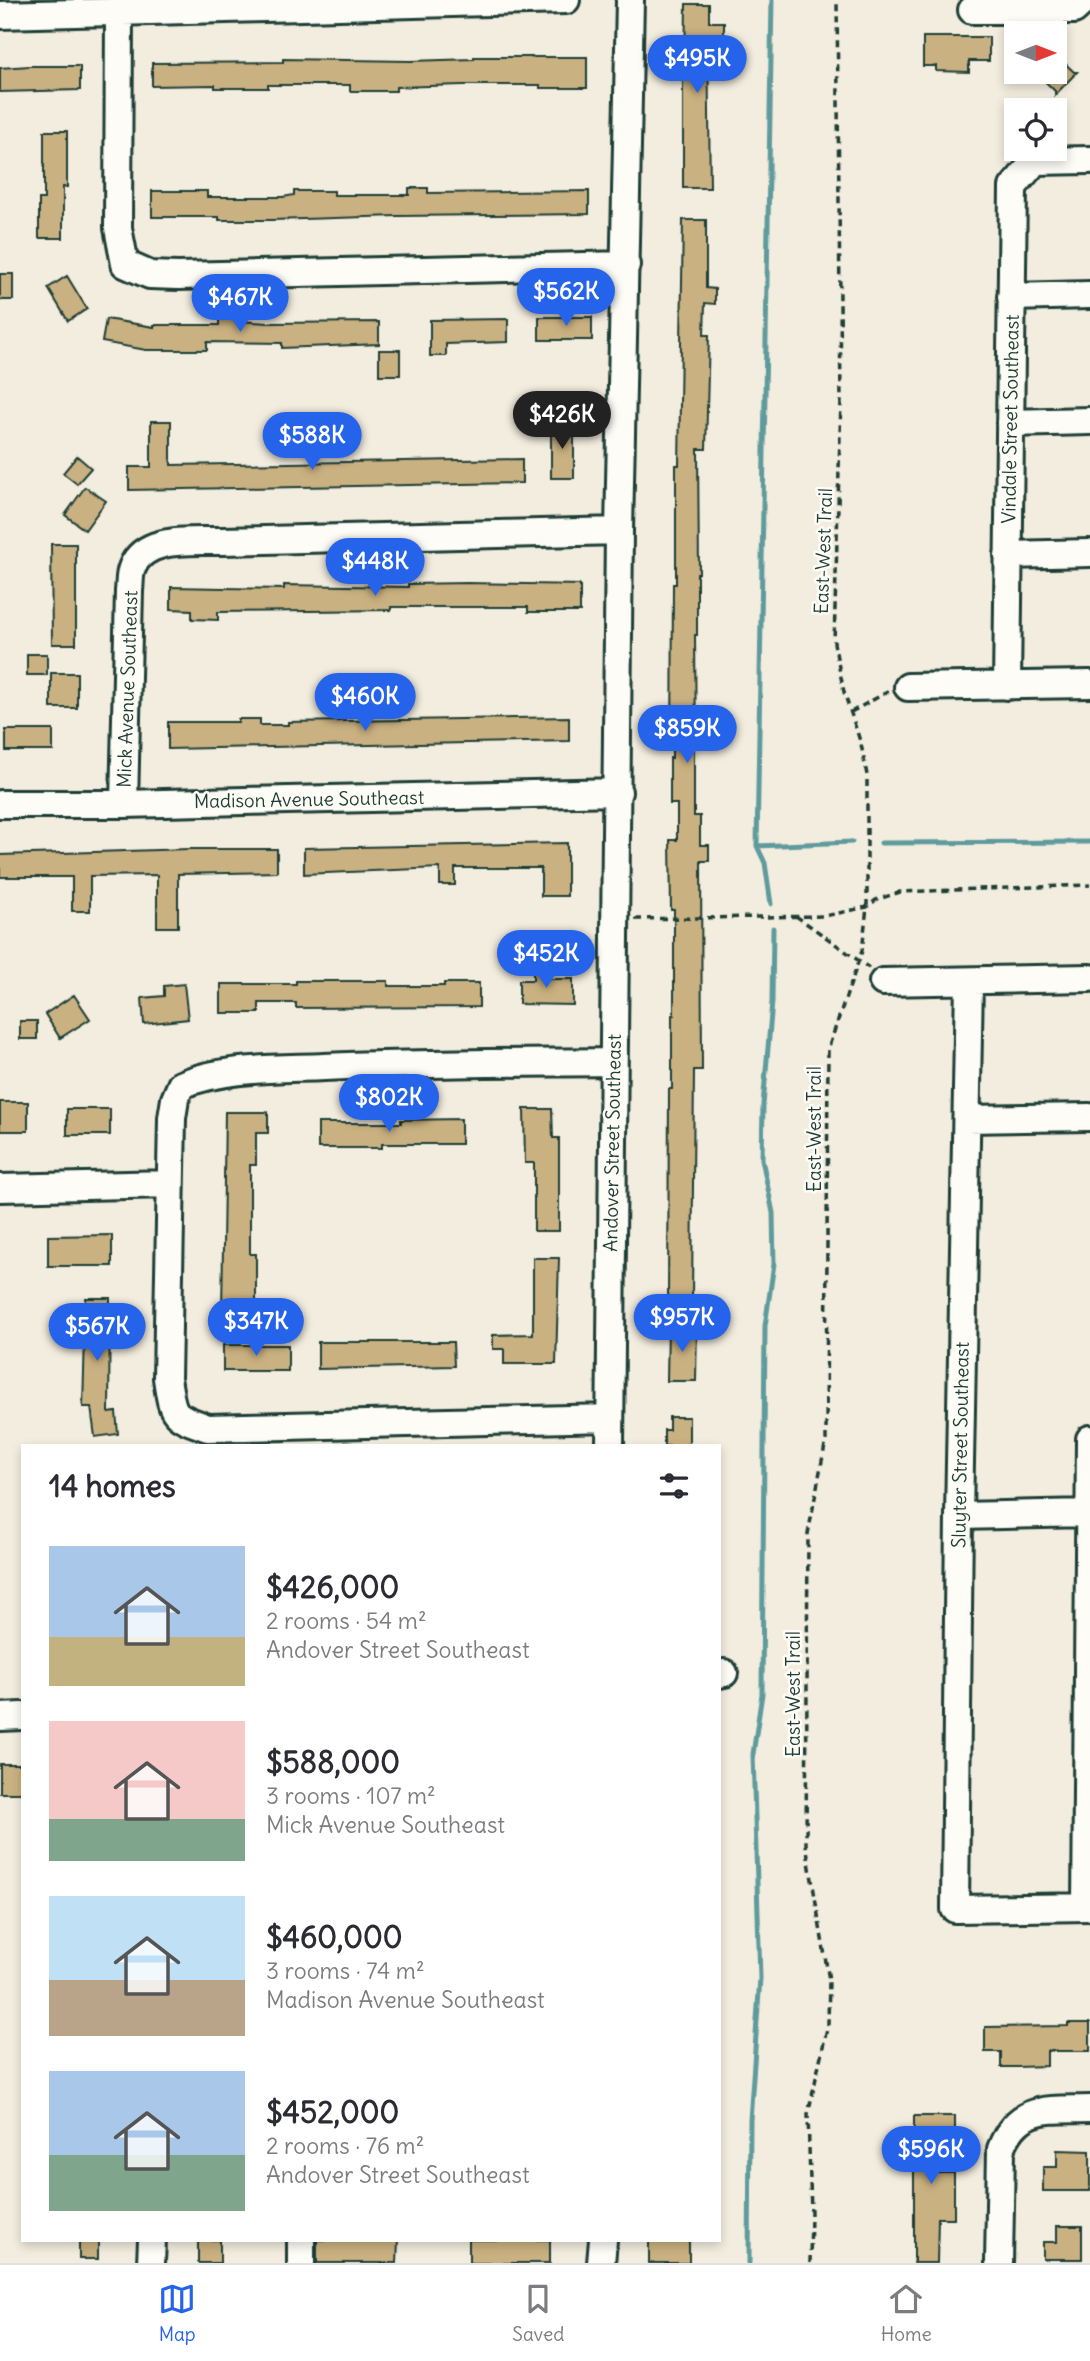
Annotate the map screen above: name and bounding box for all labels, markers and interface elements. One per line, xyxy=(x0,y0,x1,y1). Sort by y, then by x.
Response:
north arrow xyxy=(1004,21,1068,84)
map controls xyxy=(1004,21,1067,161)
pin: $495K xyxy=(648,36,746,95)
text: $495K xyxy=(664,43,730,72)
button: locate xyxy=(1004,98,1067,161)
pin: $562K xyxy=(517,268,615,328)
pin: $467K xyxy=(191,274,289,334)
text: $562K xyxy=(533,276,599,305)
text: $467K xyxy=(208,282,272,311)
street label: Vindale Street Southeast xyxy=(996,314,1024,524)
pin: $426K xyxy=(513,392,611,451)
text: $426K xyxy=(529,399,595,428)
pin: $588K xyxy=(263,412,361,472)
text: $588K xyxy=(279,420,345,449)
street label: East-West Trail xyxy=(809,488,837,614)
pin: $448K xyxy=(326,538,424,598)
text: $448K xyxy=(342,546,408,575)
street label: Mick Avenue Southeast xyxy=(112,590,142,788)
pin: $460K xyxy=(316,674,414,733)
text: $460K xyxy=(331,681,399,710)
pin: $859K xyxy=(638,706,736,765)
text: $859K xyxy=(654,713,720,742)
street label: Madison Avenue Southeast xyxy=(194,785,424,813)
pin: $452K xyxy=(497,930,595,990)
text: $452K xyxy=(513,938,579,967)
street label: Andover Street Southeast xyxy=(598,1034,626,1252)
street label: East-West Trail xyxy=(802,1066,826,1192)
pin: $802K xyxy=(340,1074,438,1134)
text: $802K xyxy=(355,1082,423,1111)
pin: $957K xyxy=(633,1294,731,1354)
pin: $347K xyxy=(207,1298,305,1358)
text: $957K xyxy=(650,1302,714,1331)
pin: $567K xyxy=(48,1304,146,1363)
text: $347K xyxy=(224,1306,288,1335)
text: $567K xyxy=(65,1311,129,1340)
street label: Sluyter Street Southeast xyxy=(946,1342,974,1548)
text: 14 homes xyxy=(49,1467,176,1505)
icon: filters xyxy=(655,1467,693,1505)
text: $426,000 xyxy=(266,1568,399,1606)
icon: home xyxy=(105,1574,189,1658)
text: 2 rooms · 54 m² xyxy=(266,1606,427,1635)
street label: East-West Trail xyxy=(781,1631,805,1757)
text: Andover Street Southeast xyxy=(266,1635,530,1664)
text: $588,000 xyxy=(266,1743,400,1781)
icon: home xyxy=(105,1749,189,1833)
text: 3 rooms · 107 m² xyxy=(266,1781,436,1810)
text: Mick Avenue Southeast xyxy=(266,1810,505,1839)
text: $460,000 xyxy=(266,1918,403,1956)
icon: home xyxy=(105,1924,189,2008)
text: 3 rooms · 74 m² xyxy=(266,1956,425,1985)
text: Madison Avenue Southeast xyxy=(266,1985,545,2014)
text: $452,000 xyxy=(266,2093,399,2131)
icon: home xyxy=(105,2099,189,2183)
pin: $596K xyxy=(882,2126,980,2186)
text: 2 rooms · 76 m² xyxy=(266,2131,424,2160)
text: $596K xyxy=(898,2134,964,2163)
text: Andover Street Southeast xyxy=(266,2160,530,2189)
tab: Map xyxy=(158,2280,196,2346)
tab: Saved xyxy=(512,2280,564,2346)
tab: Home xyxy=(881,2280,932,2346)

